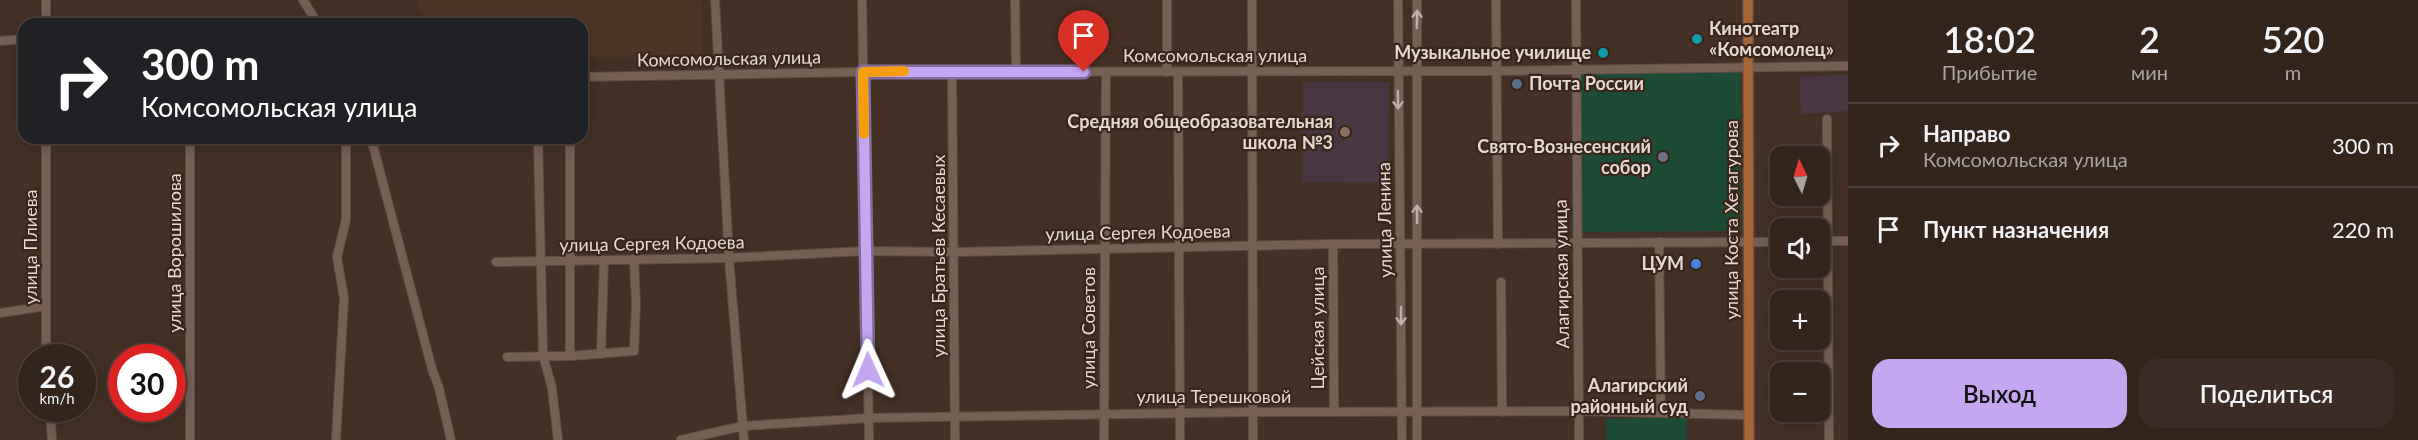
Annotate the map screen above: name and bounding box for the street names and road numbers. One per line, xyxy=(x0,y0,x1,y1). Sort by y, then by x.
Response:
street label: Комсомольская улица xyxy=(1123,44,1307,66)
street label: Комсомольская улица xyxy=(637,45,821,71)
street label: улица Коста Хетагурова xyxy=(1720,120,1742,320)
street label: улица Братьев Кесаевых xyxy=(927,154,949,358)
street label: улица Ленина xyxy=(1372,162,1396,278)
street label: улица Ворошилова xyxy=(163,173,185,333)
street label: улица Плиева xyxy=(19,189,41,305)
street label: Алагирская улица xyxy=(1549,199,1573,349)
street label: улица Сергея Кодоева xyxy=(1045,219,1231,245)
street label: улица Сергея Кодоева xyxy=(559,230,745,256)
street label: улица Советов xyxy=(1077,267,1099,389)
street label: Цейская улица xyxy=(1306,267,1328,389)
street label: улица Терешковой xyxy=(1137,385,1291,407)

